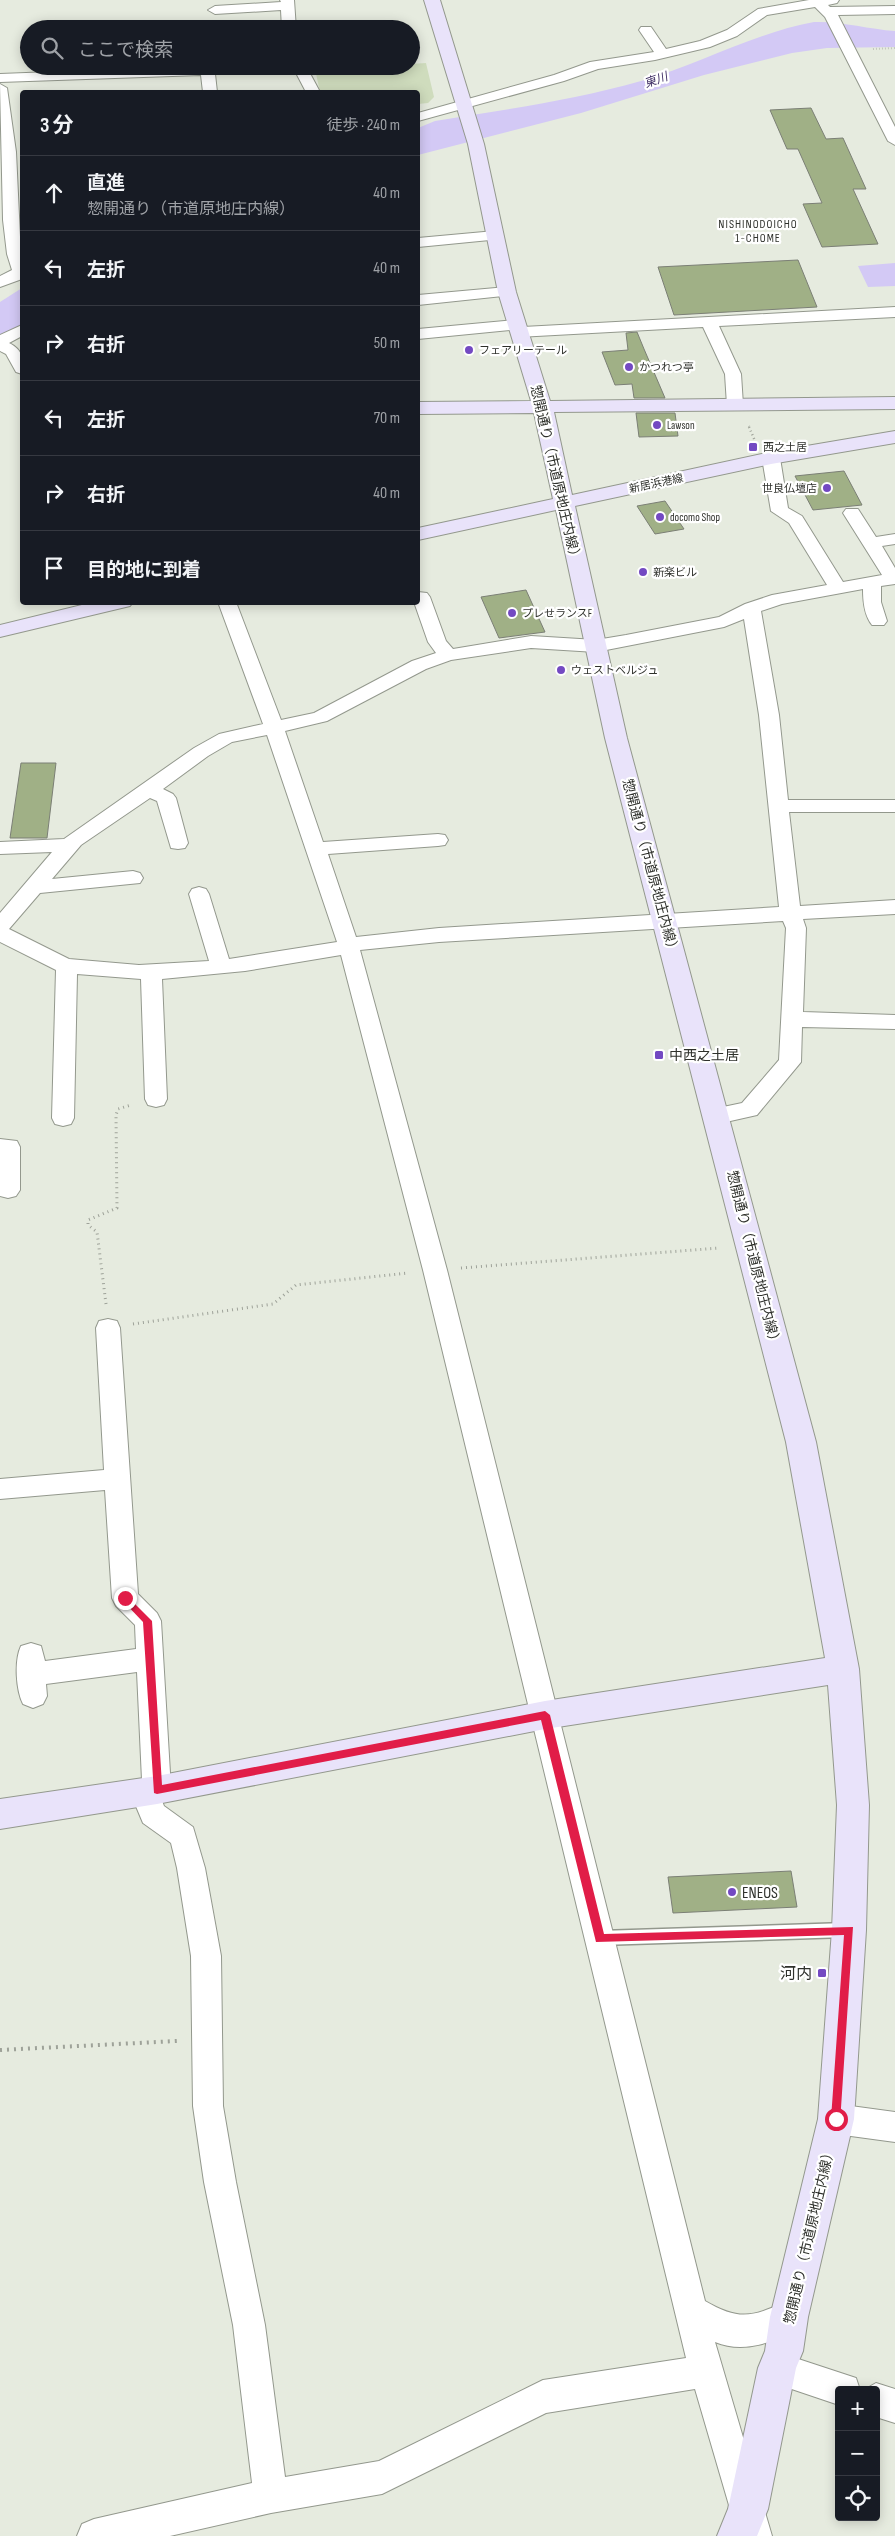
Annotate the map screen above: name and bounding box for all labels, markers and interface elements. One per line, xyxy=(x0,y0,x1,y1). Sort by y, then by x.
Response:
search box xyxy=(20,20,420,75)
icon: search xyxy=(38,34,66,62)
text: ここで検索 xyxy=(78,39,173,62)
water label: 東川 xyxy=(642,69,672,92)
text: 3 分 xyxy=(40,113,74,138)
text: 徒歩 · 240 m xyxy=(327,116,400,135)
text: 直進 xyxy=(87,172,125,195)
icon: ahead xyxy=(40,179,68,207)
text: 40 m xyxy=(373,184,400,203)
text: 惣開通り（市道原地庄内線） xyxy=(87,200,295,219)
district label: NISHINODOICHO 1-CHOME xyxy=(718,217,798,246)
icon: left xyxy=(40,254,68,282)
text: 左折 xyxy=(87,259,125,282)
text: 40 m xyxy=(373,259,400,278)
icon: right xyxy=(40,329,68,357)
text: 右折 xyxy=(87,334,125,357)
text: 50 m xyxy=(374,334,400,353)
marker: フェアリーテール xyxy=(463,344,475,356)
place label: フェアリーテール xyxy=(479,344,567,357)
marker: かつれつ亭 xyxy=(623,361,635,373)
place label: かつれつ亭 xyxy=(639,361,694,374)
street label: 惣開通り（市道原地庄内線） xyxy=(527,384,584,565)
icon: left xyxy=(40,404,68,432)
text: 左折 xyxy=(87,409,125,432)
text: 70 m xyxy=(374,409,400,428)
marker: Lawson xyxy=(651,419,663,431)
place label: Lawson xyxy=(667,419,695,432)
marker: 西之土居 xyxy=(747,441,759,453)
place label: 西之土居 xyxy=(763,441,807,454)
street label: 新居浜港線 xyxy=(628,471,684,496)
icon: right xyxy=(40,479,68,507)
place label: 世良仏壇店 xyxy=(762,482,817,495)
marker: 世良仏壇店 xyxy=(821,482,833,494)
text: 右折 xyxy=(87,484,125,507)
text: 40 m xyxy=(373,484,400,503)
marker: docomo Shop xyxy=(654,511,666,523)
place label: docomo Shop xyxy=(670,511,720,524)
icon: arrive xyxy=(40,554,68,582)
text: 目的地に到着 xyxy=(87,559,201,582)
marker: 新楽ビル xyxy=(637,566,649,578)
place label: 新楽ビル xyxy=(653,566,697,579)
marker: プレせランスF xyxy=(506,607,518,619)
place label: プレせランスF xyxy=(522,607,592,620)
marker: ウェストベルジュ xyxy=(555,664,567,676)
place label: ウェストベルジュ xyxy=(571,664,658,677)
street label: 惣開通り（市道原地庄内線） xyxy=(619,777,682,957)
place label: 中西之土居 xyxy=(669,1047,739,1064)
marker: 中西之土居 xyxy=(653,1049,665,1061)
street label: 惣開通り（市道原地庄内線） xyxy=(723,1169,784,1349)
route end xyxy=(114,1587,137,1610)
place label: ENEOS xyxy=(742,1884,778,1903)
marker: ENEOS xyxy=(726,1886,738,1898)
place label: 河内 xyxy=(780,1965,812,1984)
marker: 河内 xyxy=(816,1967,828,1979)
route start xyxy=(825,2108,848,2131)
street label: 惣開通り（市道原地庄内線） xyxy=(781,2145,838,2326)
map controls xyxy=(835,2386,880,2521)
button: + xyxy=(835,2386,880,2431)
button: − xyxy=(835,2431,880,2476)
button: locate xyxy=(835,2476,880,2521)

